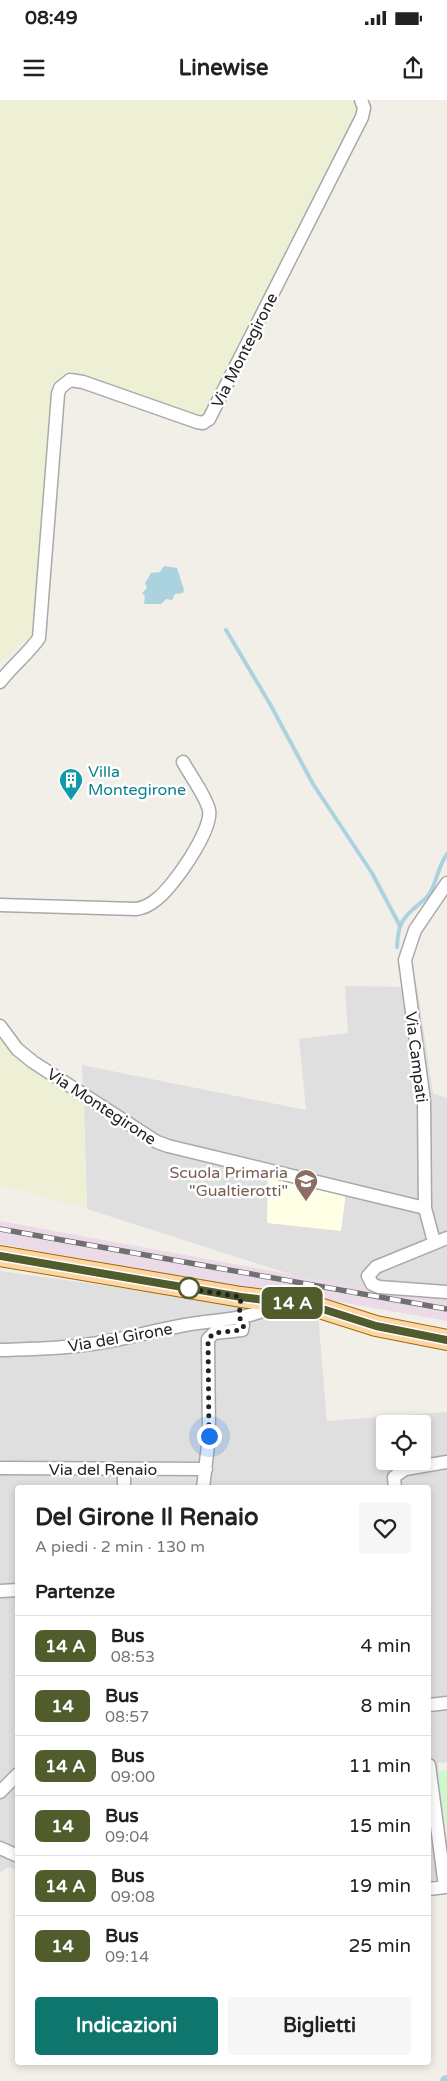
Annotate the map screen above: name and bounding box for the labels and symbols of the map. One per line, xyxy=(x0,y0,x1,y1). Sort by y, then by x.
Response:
street label: Via Montegirone xyxy=(207,290,282,411)
place label: Villa Montegirone xyxy=(88,762,186,800)
building icon: Villa Montegirone xyxy=(58,767,84,801)
street label: Via Campati xyxy=(400,1010,432,1104)
street label: Via Montegirone xyxy=(43,1064,160,1150)
place label: Scuola Primaria "Gualtierotti" xyxy=(169,1163,288,1201)
school or university icon: Scuola Primaria "Gualtierotti" xyxy=(293,1168,319,1202)
unlabelled marker xyxy=(178,1277,200,1299)
line badge: 14 A xyxy=(257,1287,327,1319)
street label: Via del Girone xyxy=(66,1319,174,1357)
your location xyxy=(197,1424,222,1449)
street label: Via del Renaio xyxy=(49,1460,157,1480)

